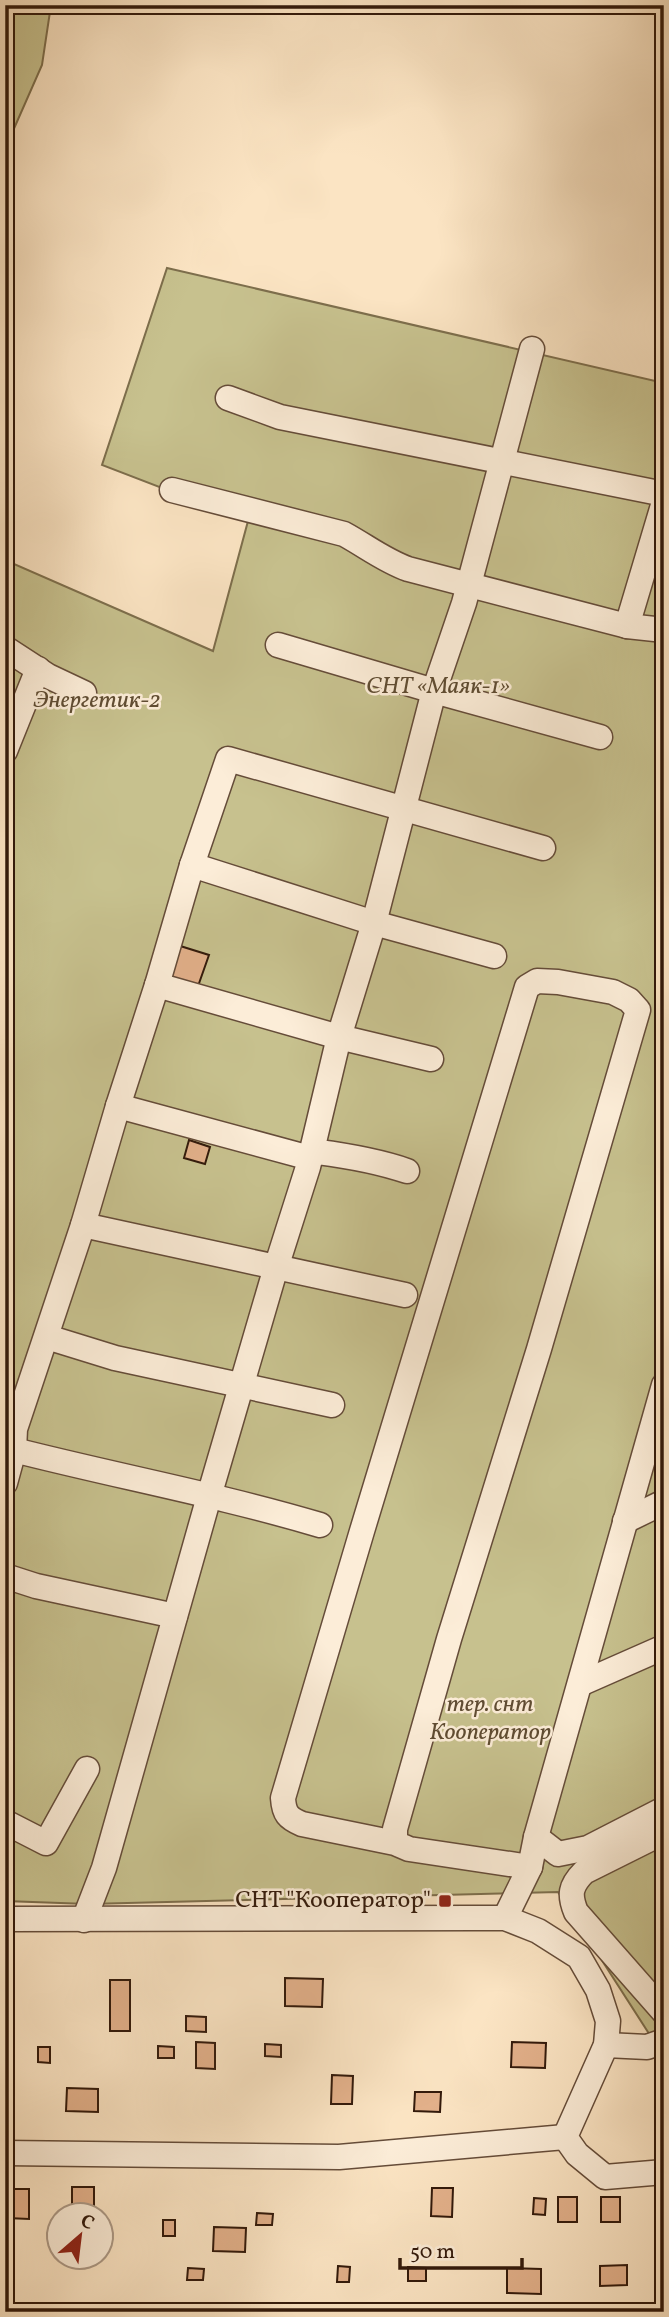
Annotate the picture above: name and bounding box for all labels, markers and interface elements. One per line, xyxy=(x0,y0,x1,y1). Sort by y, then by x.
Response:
park label: СНТ «Маяк-1» xyxy=(366,670,510,704)
park label: Энергетик-2 xyxy=(33,684,161,718)
park label: тер. снт Кооператор xyxy=(429,1688,551,1750)
place label: СНТ "Кооператор" xyxy=(235,1884,431,1918)
marker: СНТ "Кооператор" xyxy=(437,1893,453,1909)
north arrow xyxy=(46,2202,116,2272)
text: С xyxy=(76,2208,99,2237)
scale bar xyxy=(400,2226,522,2270)
text: 50 m xyxy=(410,2238,455,2267)

